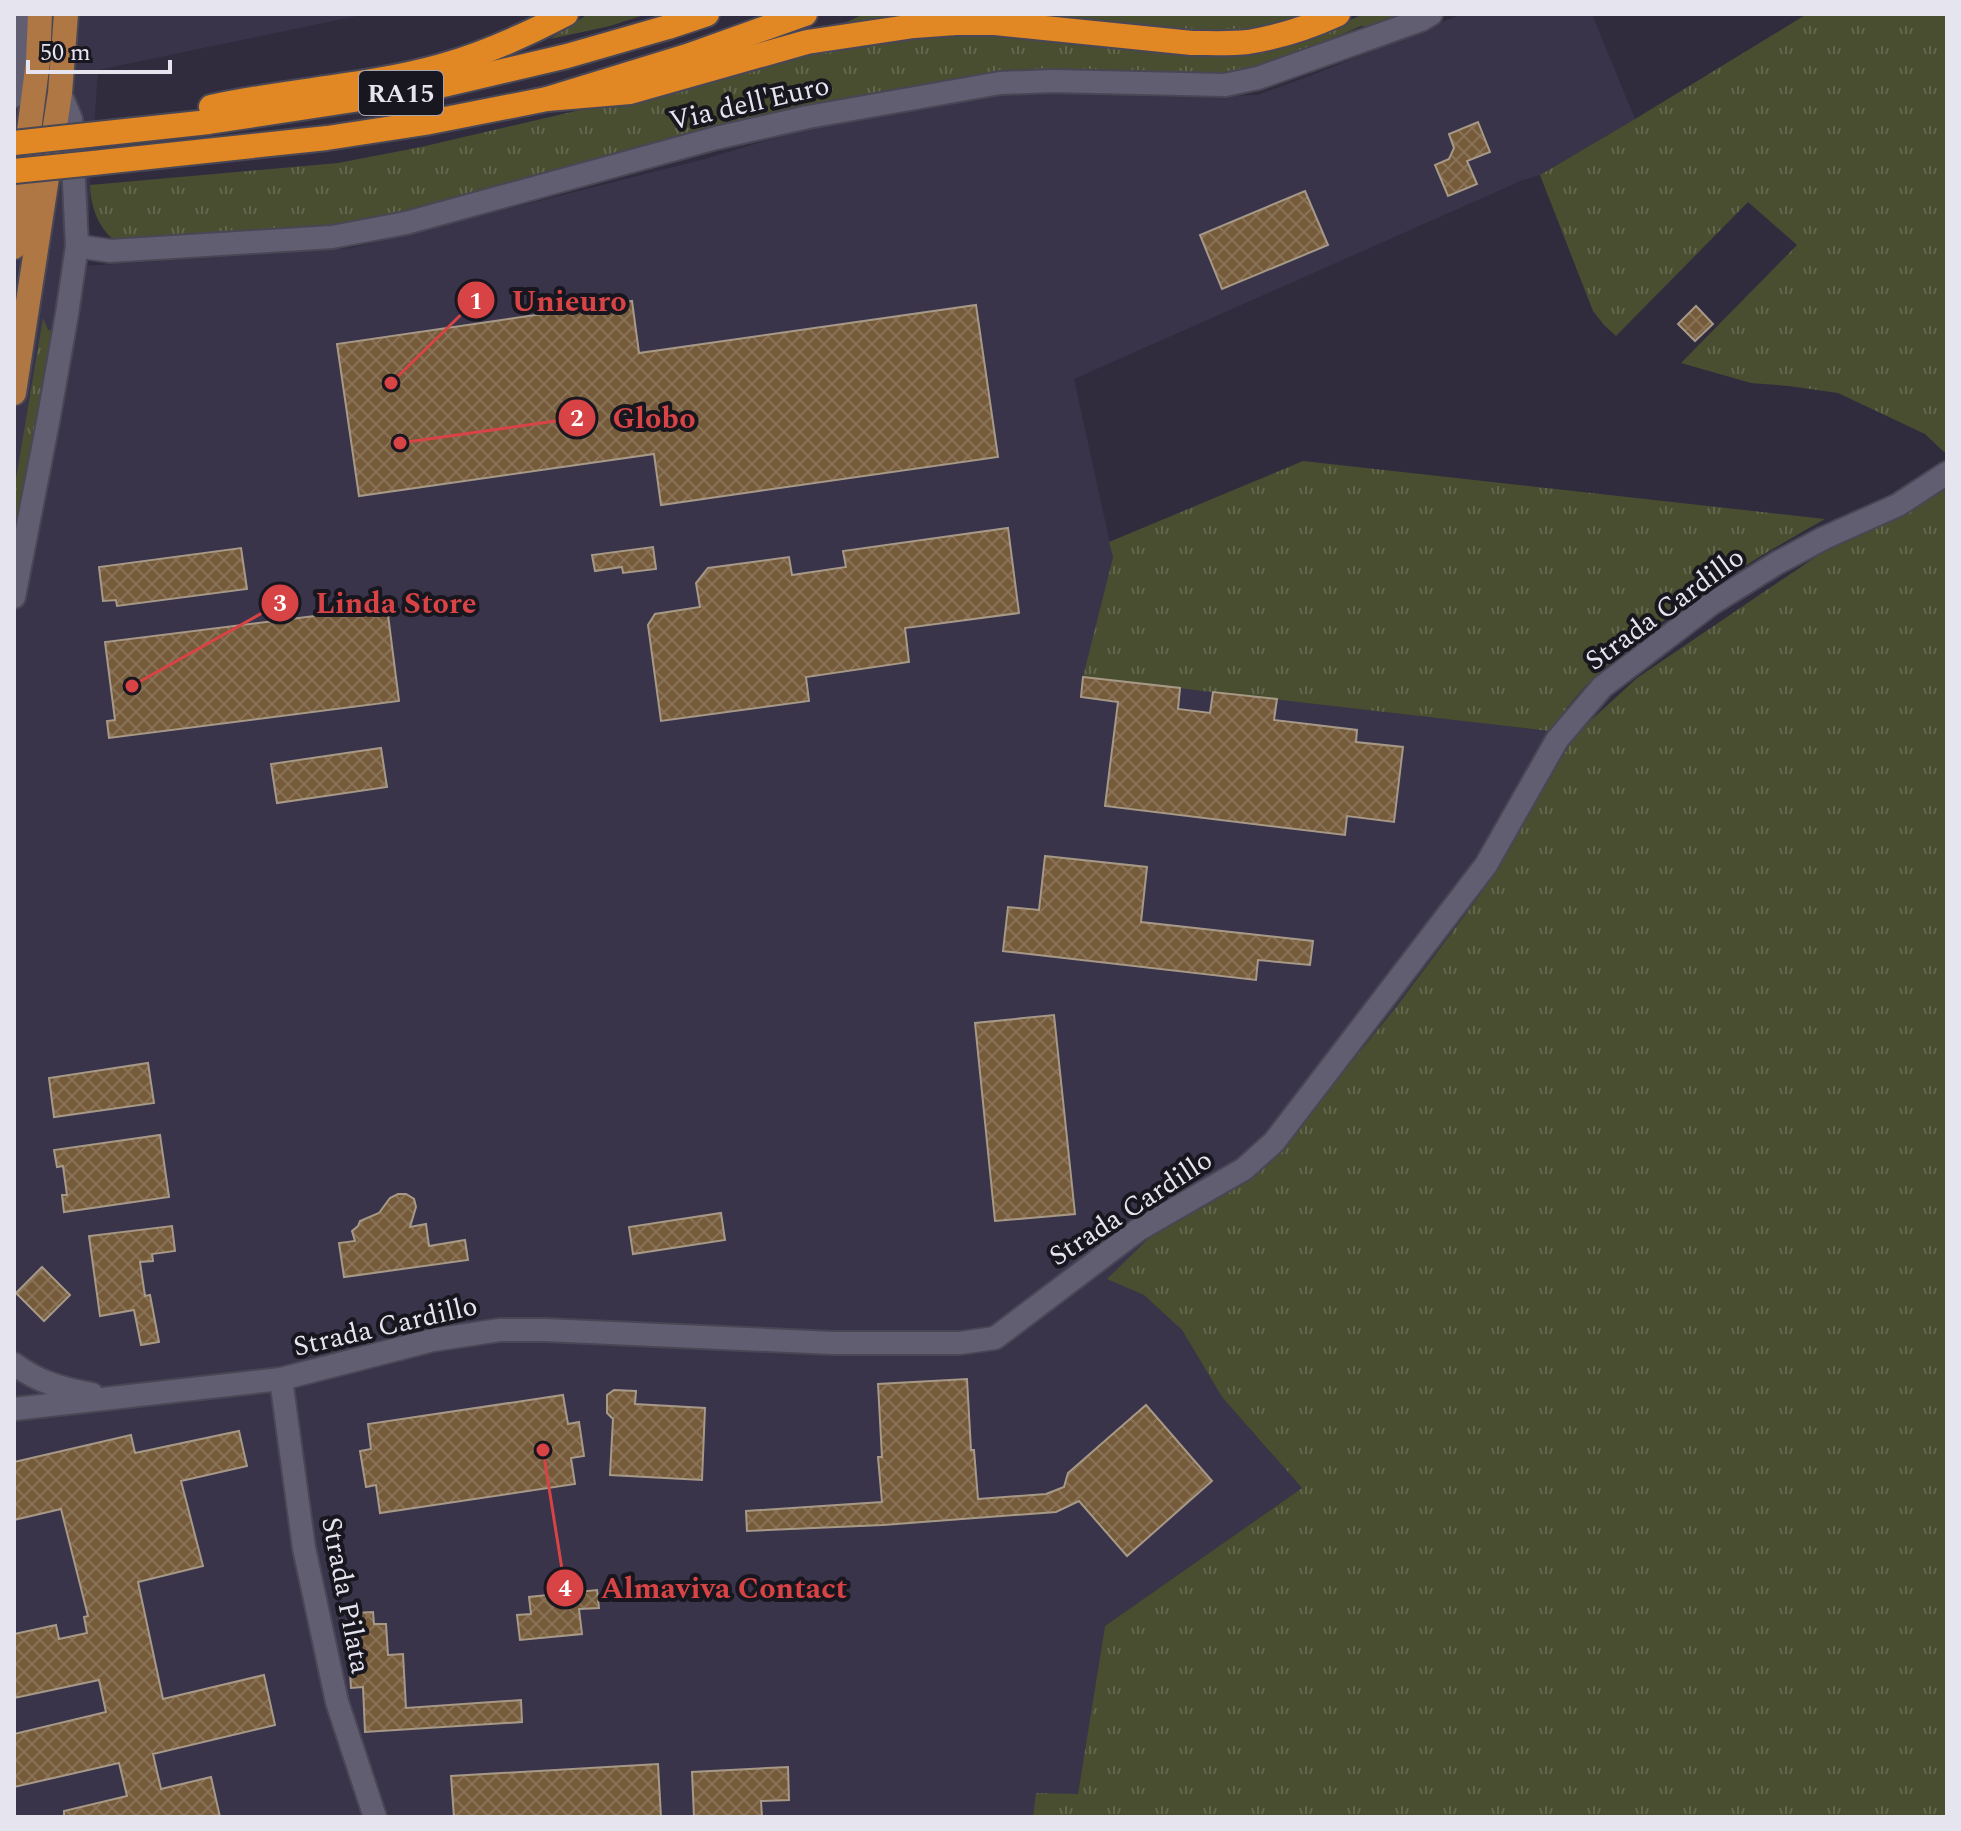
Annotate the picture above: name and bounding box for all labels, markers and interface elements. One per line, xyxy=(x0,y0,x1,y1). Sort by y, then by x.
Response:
scale bar xyxy=(28,24,170,74)
text: 50 m xyxy=(40,35,91,71)
street label: Via dell'Euro xyxy=(665,64,834,143)
road number: RA15 xyxy=(359,71,443,115)
callout: Unieuro xyxy=(456,273,643,327)
text: Unieuro xyxy=(511,279,627,325)
text: 1 xyxy=(469,284,483,320)
callout: Globo xyxy=(557,391,712,445)
text: Globo xyxy=(612,396,696,442)
text: 2 xyxy=(570,401,584,437)
street label: Strada Cardillo xyxy=(1576,537,1754,682)
callout: Linda Store xyxy=(260,576,493,630)
text: Linda Store xyxy=(315,581,477,627)
text: 3 xyxy=(273,586,287,622)
street label: Strada Cardillo xyxy=(1040,1139,1221,1277)
street label: Strada Cardillo xyxy=(289,1284,482,1369)
street label: Strada Pilata xyxy=(309,1513,382,1678)
callout: Almaviva Contact xyxy=(545,1561,864,1615)
text: Almaviva Contact xyxy=(601,1566,847,1612)
text: 4 xyxy=(558,1571,572,1607)

